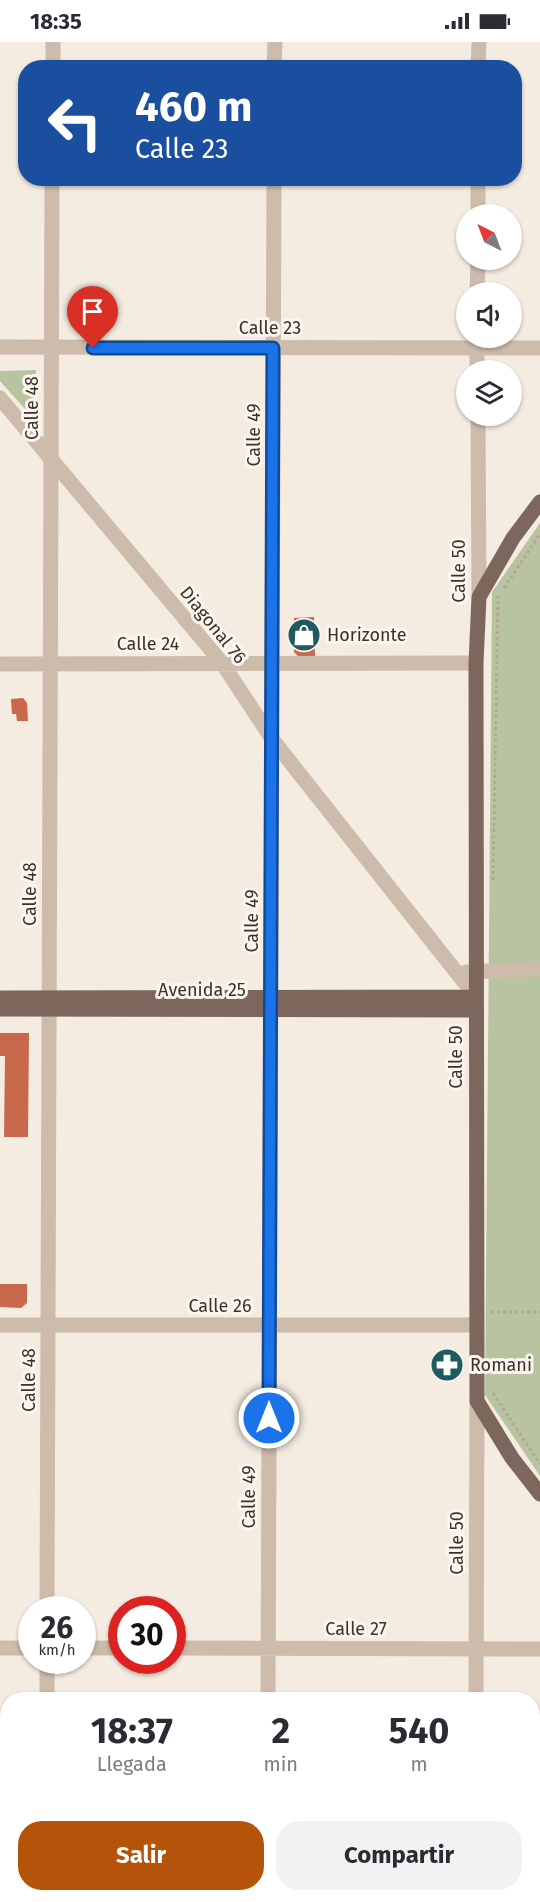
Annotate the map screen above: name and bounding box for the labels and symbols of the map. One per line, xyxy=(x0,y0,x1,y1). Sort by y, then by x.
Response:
north arrow xyxy=(456,204,522,270)
pin xyxy=(67,286,118,348)
street label: Calle 23 xyxy=(239,317,301,339)
street label: Calle 48 xyxy=(21,376,43,440)
street label: Calle 49 xyxy=(243,403,265,467)
street label: Calle 50 xyxy=(448,539,470,603)
street label: Diagonal 76 xyxy=(175,582,251,668)
shop icon: Horizonte xyxy=(286,617,322,653)
place label: Horizonte xyxy=(327,624,407,646)
street label: Calle 24 xyxy=(117,633,180,655)
street label: Calle 48 xyxy=(19,862,41,926)
street label: Calle 49 xyxy=(241,889,263,953)
street label: Avenida 25 xyxy=(158,979,246,1001)
street label: Calle 50 xyxy=(445,1025,467,1089)
street label: Calle 26 xyxy=(188,1295,252,1317)
pharmacy icon: Romani xyxy=(429,1347,465,1383)
street label: Calle 48 xyxy=(18,1348,40,1412)
place label: Romani xyxy=(470,1354,532,1376)
position arrow xyxy=(237,1386,301,1450)
street label: Calle 49 xyxy=(238,1465,260,1529)
street label: Calle 50 xyxy=(446,1511,468,1575)
speed limit sign: 30 xyxy=(108,1596,186,1674)
street label: Calle 27 xyxy=(325,1618,387,1640)

